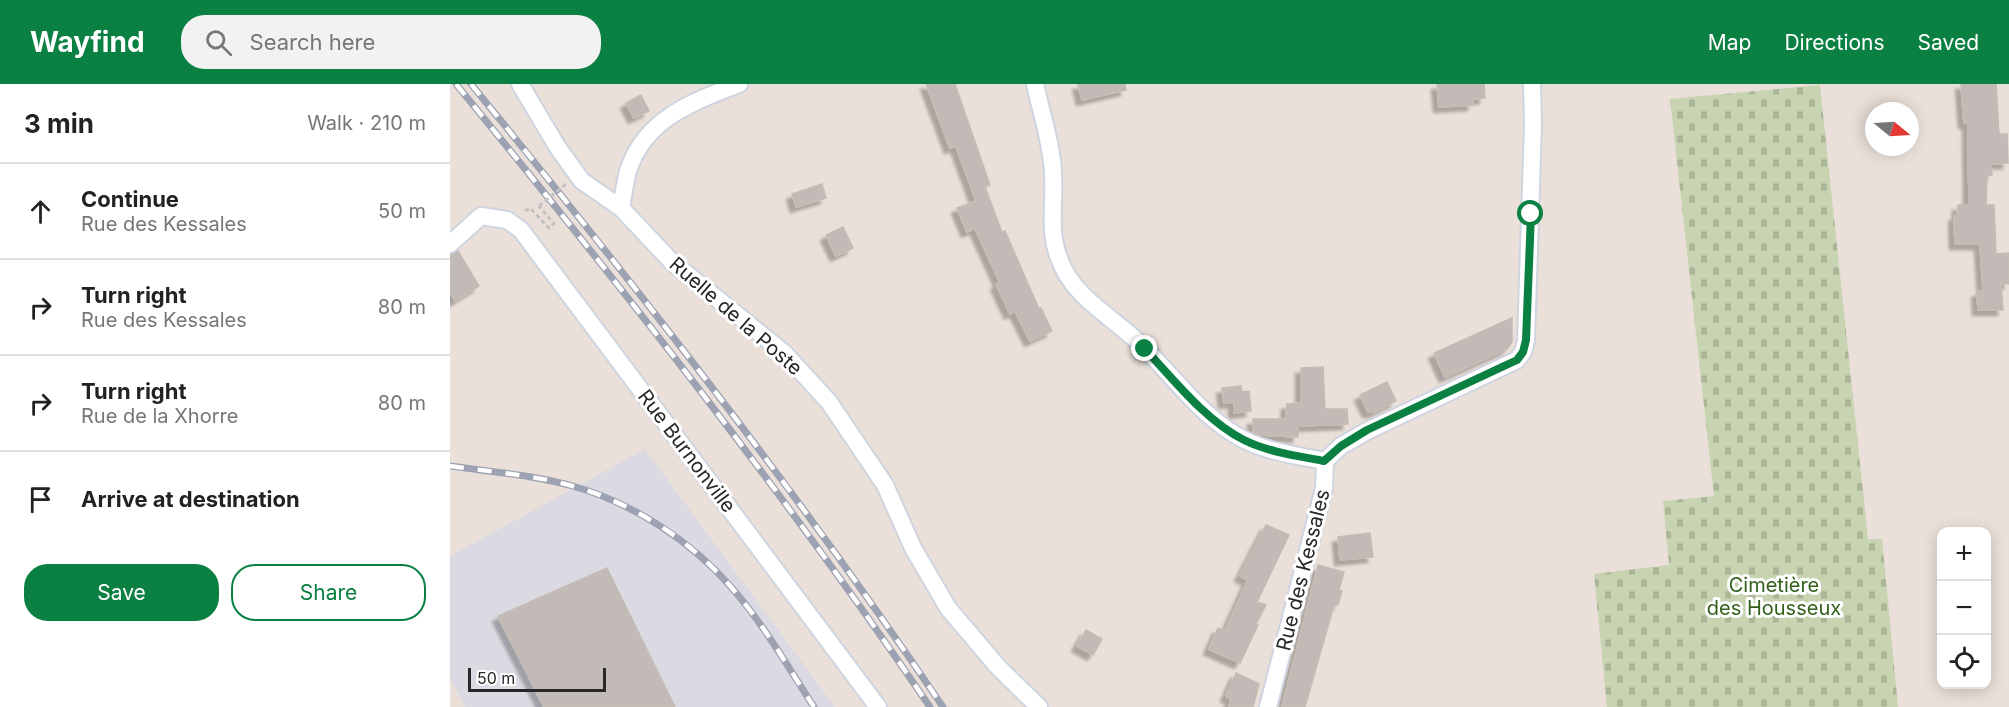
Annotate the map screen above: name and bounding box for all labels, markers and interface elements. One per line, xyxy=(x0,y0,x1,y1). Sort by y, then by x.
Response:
search box xyxy=(181,15,601,69)
text: Wayfind xyxy=(30,25,145,59)
icon: search xyxy=(202,26,235,59)
text: Search here xyxy=(250,29,375,55)
text: Map xyxy=(1708,30,1751,55)
text: Directions xyxy=(1784,30,1885,55)
text: Saved xyxy=(1918,30,1979,55)
north arrow xyxy=(1865,102,1919,156)
text: 3 min xyxy=(24,108,94,139)
text: Walk · 210 m xyxy=(307,111,426,135)
text: Continue xyxy=(81,186,179,212)
icon: ahead xyxy=(24,195,57,228)
text: 50 m xyxy=(378,199,426,223)
route start xyxy=(1517,200,1543,226)
text: Rue des Kessales xyxy=(81,212,247,236)
street label: Ruelle de la Poste xyxy=(665,252,807,380)
text: Turn right xyxy=(81,282,187,308)
icon: right xyxy=(24,291,57,324)
text: 80 m xyxy=(378,295,426,319)
text: Rue des Kessales xyxy=(81,308,247,332)
route end xyxy=(1131,335,1157,361)
text: Turn right xyxy=(81,378,187,404)
street label: Rue Burnonville xyxy=(633,385,741,517)
icon: right xyxy=(24,387,57,420)
text: 80 m xyxy=(378,391,426,415)
text: Rue de la Xhorre xyxy=(81,404,238,428)
icon: arrive xyxy=(24,483,57,516)
text: Arrive at destination xyxy=(81,486,300,512)
street label: Rue des Kessales xyxy=(1271,487,1335,653)
map controls xyxy=(1937,527,1991,689)
button: + xyxy=(1937,527,1991,581)
button: Save xyxy=(24,564,219,621)
button: Share xyxy=(231,564,426,621)
park label: Cimetière des Housseux xyxy=(1707,573,1841,620)
button: − xyxy=(1937,581,1991,635)
button: locate xyxy=(1937,635,1991,689)
scale bar xyxy=(468,665,606,692)
text: 50 m xyxy=(477,668,515,688)

